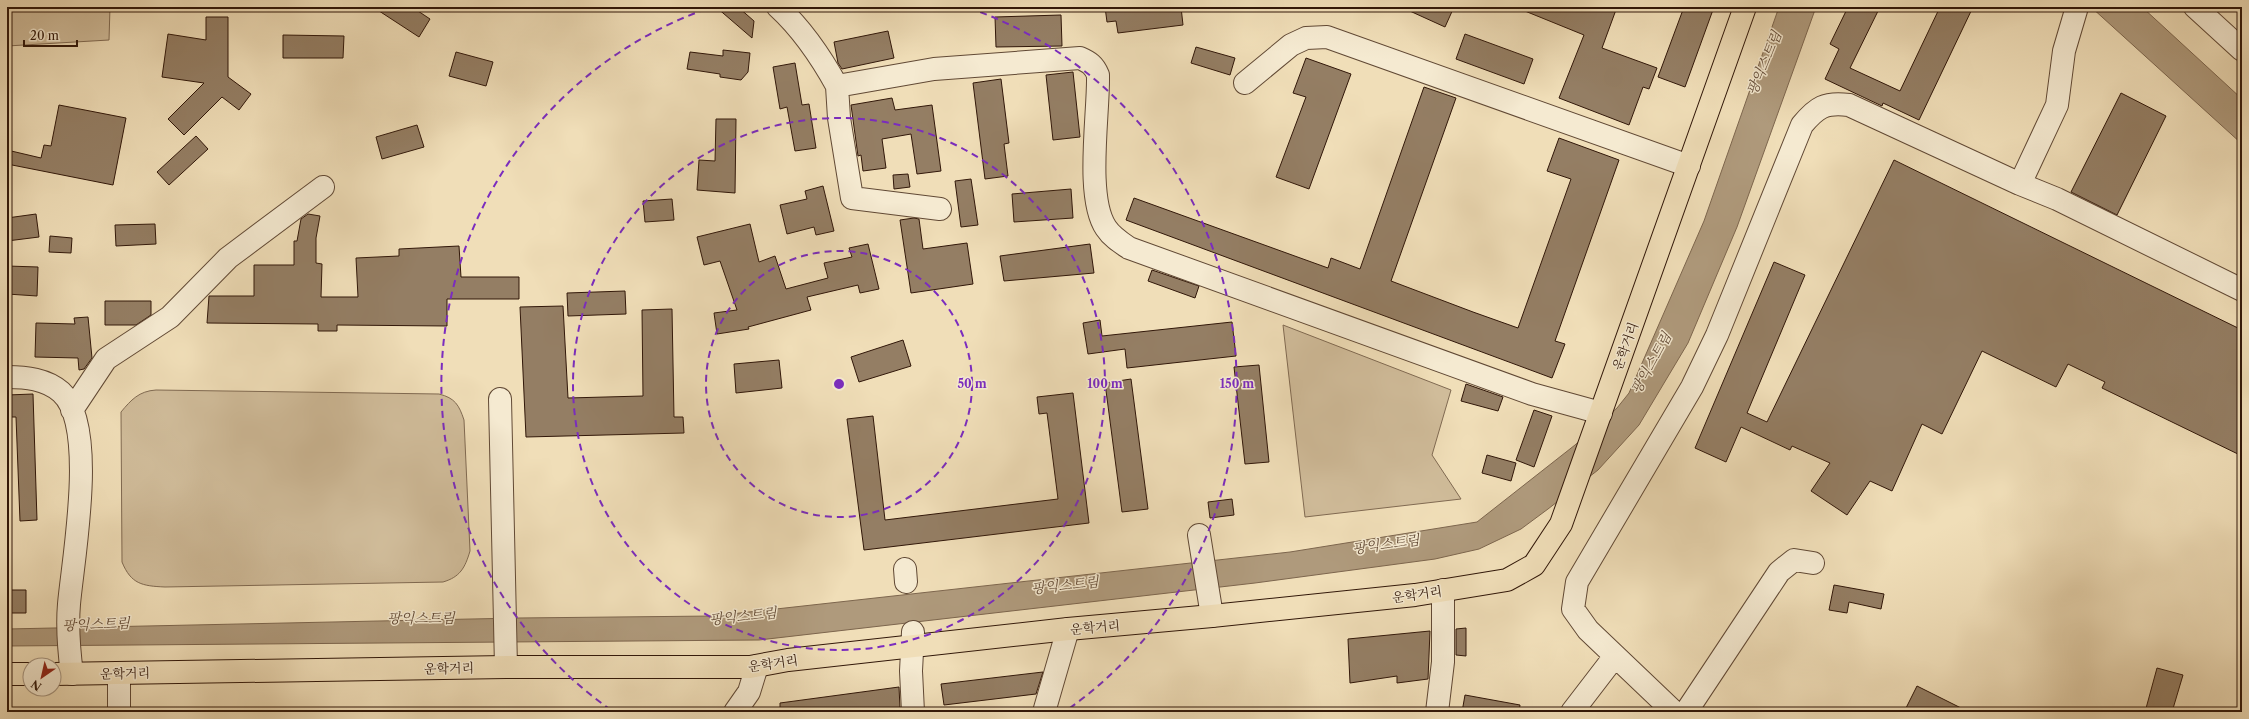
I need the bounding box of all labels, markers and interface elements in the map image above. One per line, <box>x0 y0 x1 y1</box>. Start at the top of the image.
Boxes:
scale bar <box>24 22 77 48</box>
water label: 팡익스트림 <box>1743 27 1786 98</box>
text: 20 m <box>30 28 59 43</box>
street label: 운학거리 <box>1609 320 1641 372</box>
water label: 팡익스트림 <box>1627 328 1676 397</box>
text: 50 m <box>957 376 987 391</box>
text: 100 m <box>1087 376 1123 391</box>
text: 150 m <box>1220 376 1254 391</box>
centre of rings <box>832 377 846 391</box>
water label: 팡익스트림 <box>1351 530 1422 558</box>
water label: 팡익스트림 <box>1030 572 1101 597</box>
street label: 운학거리 <box>1391 583 1443 605</box>
water label: 팡익스트림 <box>708 603 779 628</box>
water label: 팡익스트림 <box>387 609 456 627</box>
water label: 팡익스트림 <box>62 614 132 634</box>
street label: 운학거리 <box>1069 617 1121 637</box>
street label: 운학거리 <box>747 652 799 674</box>
north arrow <box>22 657 62 697</box>
street label: 운학거리 <box>424 660 474 676</box>
street label: 운학거리 <box>100 665 150 681</box>
text: N <box>28 677 44 694</box>

